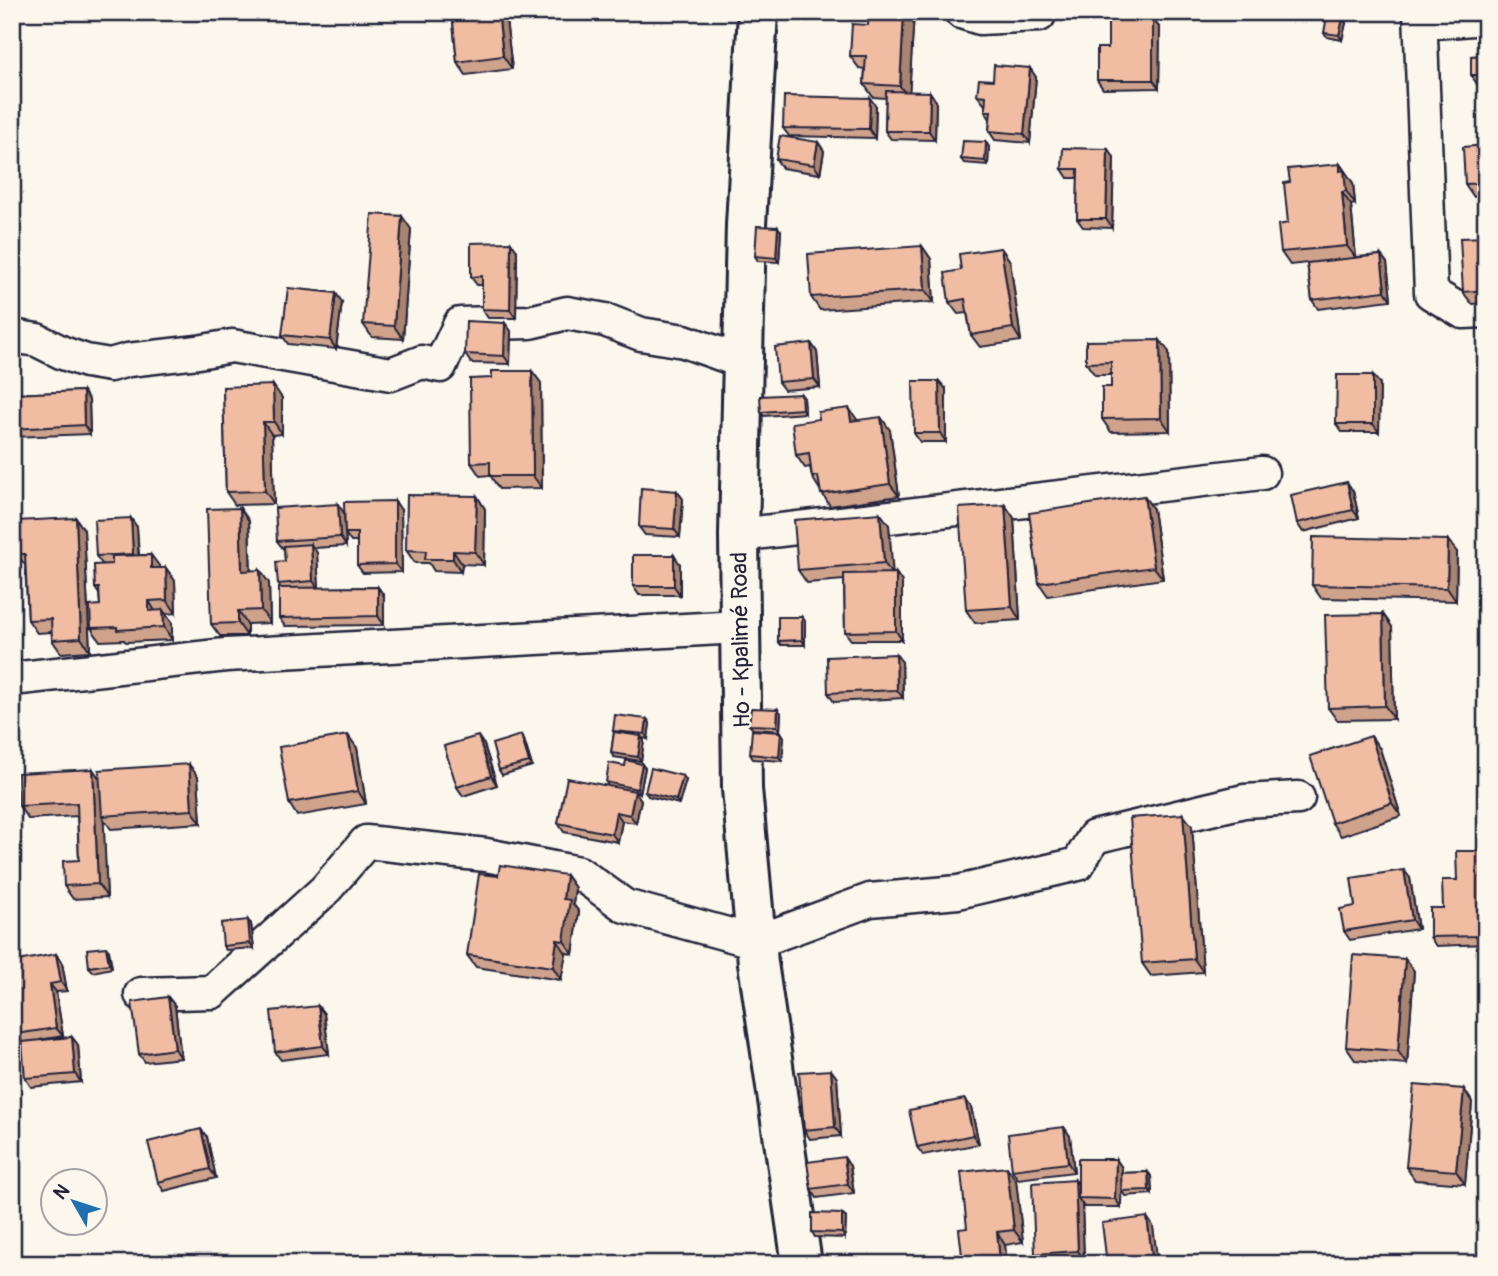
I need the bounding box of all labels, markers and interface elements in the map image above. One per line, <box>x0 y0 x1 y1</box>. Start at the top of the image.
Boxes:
street label: Ho - Kpalimé Road <box>724 552 757 728</box>
north arrow <box>38 1168 108 1238</box>
text: N <box>48 1179 75 1204</box>

